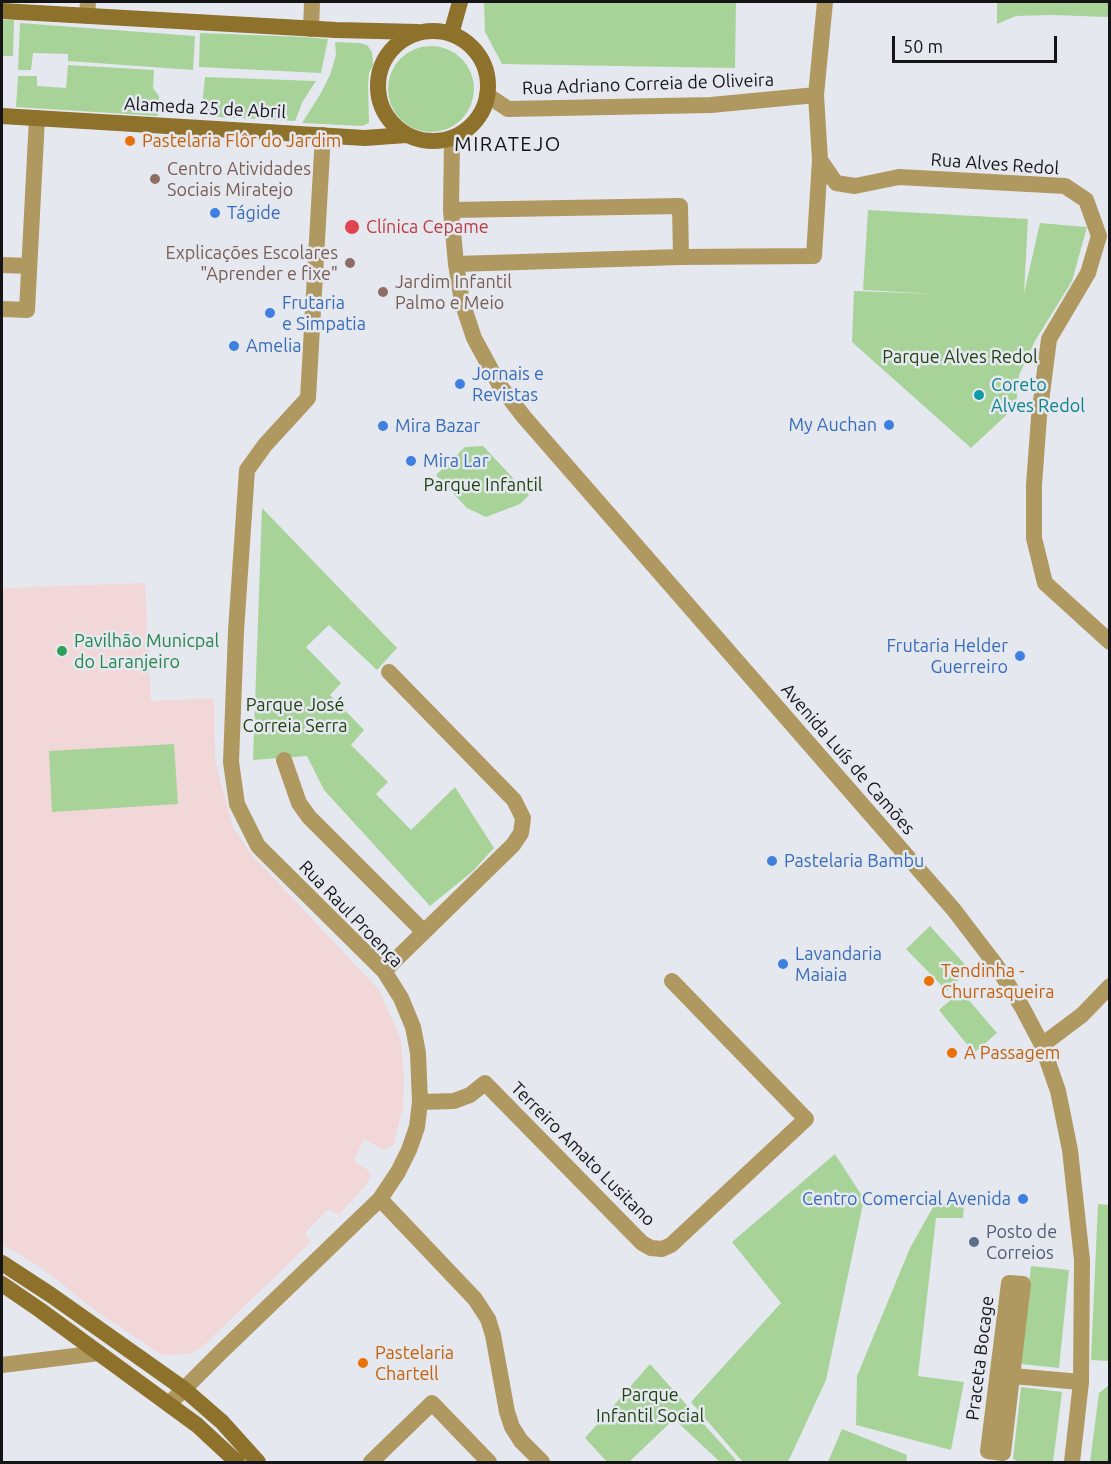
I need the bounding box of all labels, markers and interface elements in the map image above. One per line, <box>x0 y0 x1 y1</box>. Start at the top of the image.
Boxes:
scale bar <box>895 24 1060 62</box>
text: 50 m <box>903 36 943 56</box>
street label: Rua Adriano Correia de Oliveira <box>522 69 774 99</box>
street label: Alameda 25 de Abril <box>123 93 287 123</box>
place label: Pastelaria Flôr do Jardim <box>142 130 341 152</box>
district label: MIRATEJO <box>454 132 562 156</box>
marker: Pastelaria Flôr do Jardim <box>123 134 137 148</box>
street label: Rua Alves Redol <box>930 149 1060 179</box>
place label: Centro Atividades Sociais Miratejo <box>167 158 311 201</box>
marker: Centro Atividades Sociais Miratejo <box>148 172 162 186</box>
place label: Tágide <box>227 202 281 224</box>
marker: Tágide <box>208 206 222 220</box>
place label: Clínica Cepame <box>366 216 489 238</box>
marker: Clínica Cepame <box>343 218 361 236</box>
place label: Explicações Escolares "Aprender e fixe" <box>165 242 338 284</box>
marker: Explicações Escolares "Aprender e fixe" <box>343 256 357 270</box>
place label: Jardim Infantil Palmo e Meio <box>395 271 512 314</box>
marker: Jardim Infantil Palmo e Meio <box>376 285 390 299</box>
place label: Frutaria e Simpatia <box>282 292 366 334</box>
marker: Frutaria e Simpatia <box>263 306 277 320</box>
place label: Amelia <box>246 335 302 357</box>
marker: Amelia <box>227 339 241 353</box>
park label: Parque Alves Redol <box>882 346 1038 368</box>
place label: Jornais e Revistas <box>472 363 544 406</box>
place label: Coreto Alves Redol <box>991 374 1085 416</box>
marker: Jornais e Revistas <box>453 377 467 391</box>
marker: Coreto Alves Redol <box>972 388 986 402</box>
place label: My Auchan <box>788 414 877 436</box>
place label: Mira Bazar <box>395 415 480 437</box>
marker: My Auchan <box>882 418 896 432</box>
marker: Mira Bazar <box>376 419 390 433</box>
place label: Mira Lar <box>423 450 488 472</box>
marker: Mira Lar <box>404 454 418 468</box>
park label: Parque Infantil <box>424 474 542 496</box>
place label: Pavilhão Municpal do Laranjeiro <box>74 630 219 672</box>
place label: Frutaria Helder Guerreiro <box>886 635 1008 678</box>
marker: Pavilhão Municpal do Laranjeiro <box>55 644 69 658</box>
marker: Frutaria Helder Guerreiro <box>1013 649 1027 663</box>
street label: Avenida Luís de Camões <box>776 679 920 839</box>
park label: Parque José Correia Serra <box>242 694 348 736</box>
place label: Pastelaria Bambu <box>784 850 924 872</box>
marker: Pastelaria Bambu <box>765 854 779 868</box>
street label: Rua Raul Proença <box>295 856 407 972</box>
place label: Lavandaria Maiaia <box>795 943 882 986</box>
marker: Lavandaria Maiaia <box>776 957 790 971</box>
place label: Tendinha - Churrasqueira <box>941 960 1054 1002</box>
marker: Tendinha - Churrasqueira <box>922 974 936 988</box>
place label: A Passagem <box>964 1042 1060 1064</box>
marker: A Passagem <box>945 1046 959 1060</box>
street label: Terreiro Amato Lusitano <box>506 1077 660 1231</box>
place label: Centro Comercial Avenida <box>802 1188 1011 1210</box>
marker: Centro Comercial Avenida <box>1016 1192 1030 1206</box>
place label: Posto de Correios <box>986 1221 1057 1264</box>
marker: Posto de Correios <box>967 1235 981 1249</box>
street label: Praceta Bocage <box>962 1295 998 1421</box>
place label: Pastelaria Chartell <box>375 1342 454 1384</box>
marker: Pastelaria Chartell <box>356 1356 370 1370</box>
park label: Parque Infantil Social <box>596 1384 704 1426</box>

